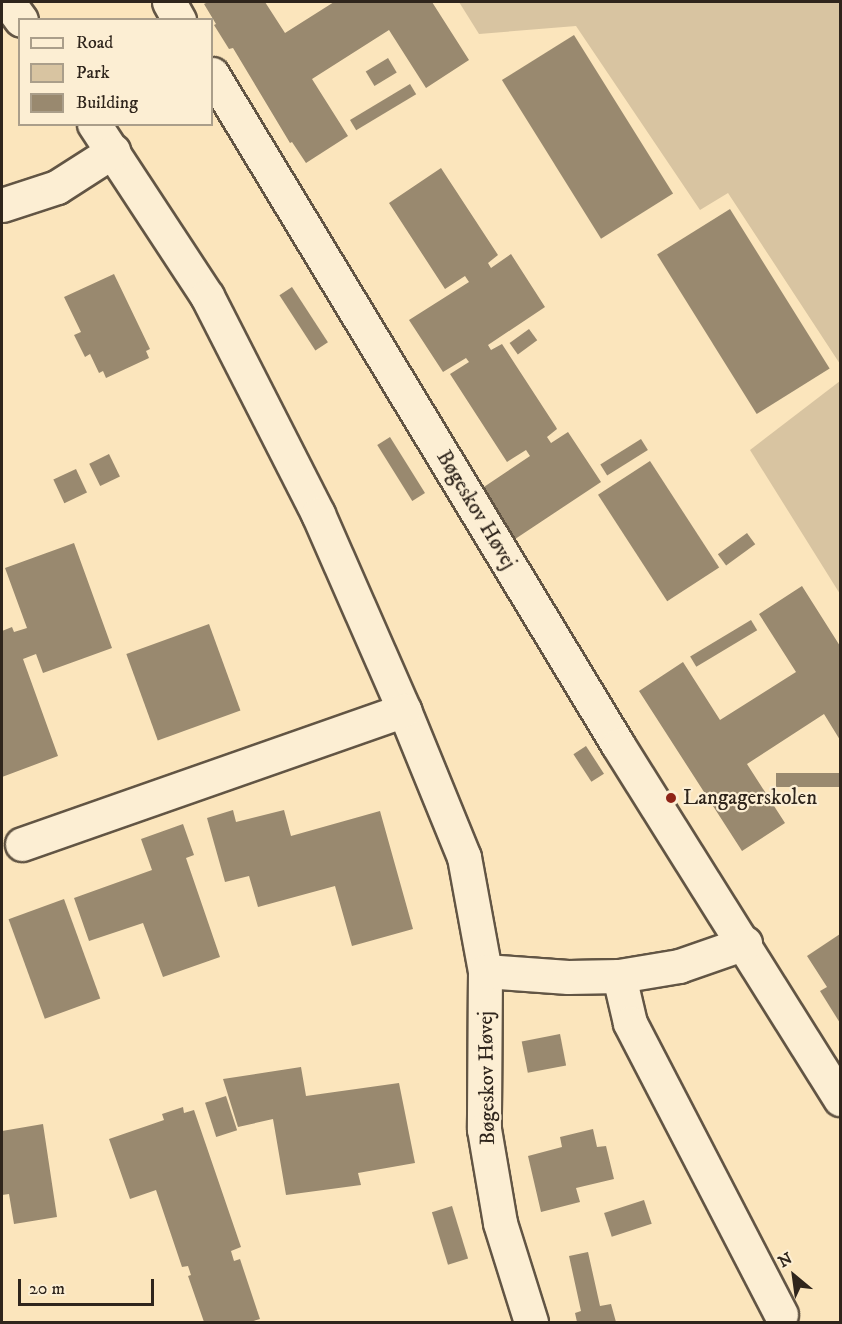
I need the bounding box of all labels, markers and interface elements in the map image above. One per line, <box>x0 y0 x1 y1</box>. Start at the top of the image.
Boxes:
legend <box>18 18 213 126</box>
text: Road <box>76 32 113 54</box>
text: Park <box>76 62 110 84</box>
text: Building <box>76 92 138 114</box>
street label: Bøgeskov Høvej <box>431 446 521 574</box>
place label: Langagerskolen <box>683 785 817 811</box>
marker: Langagerskolen <box>664 791 678 805</box>
street label: Bøgeskov Høvej <box>473 1011 501 1145</box>
north arrow <box>764 1246 824 1306</box>
text: N <box>775 1248 796 1272</box>
scale bar <box>21 1267 158 1305</box>
text: 20 m <box>29 1278 65 1300</box>

